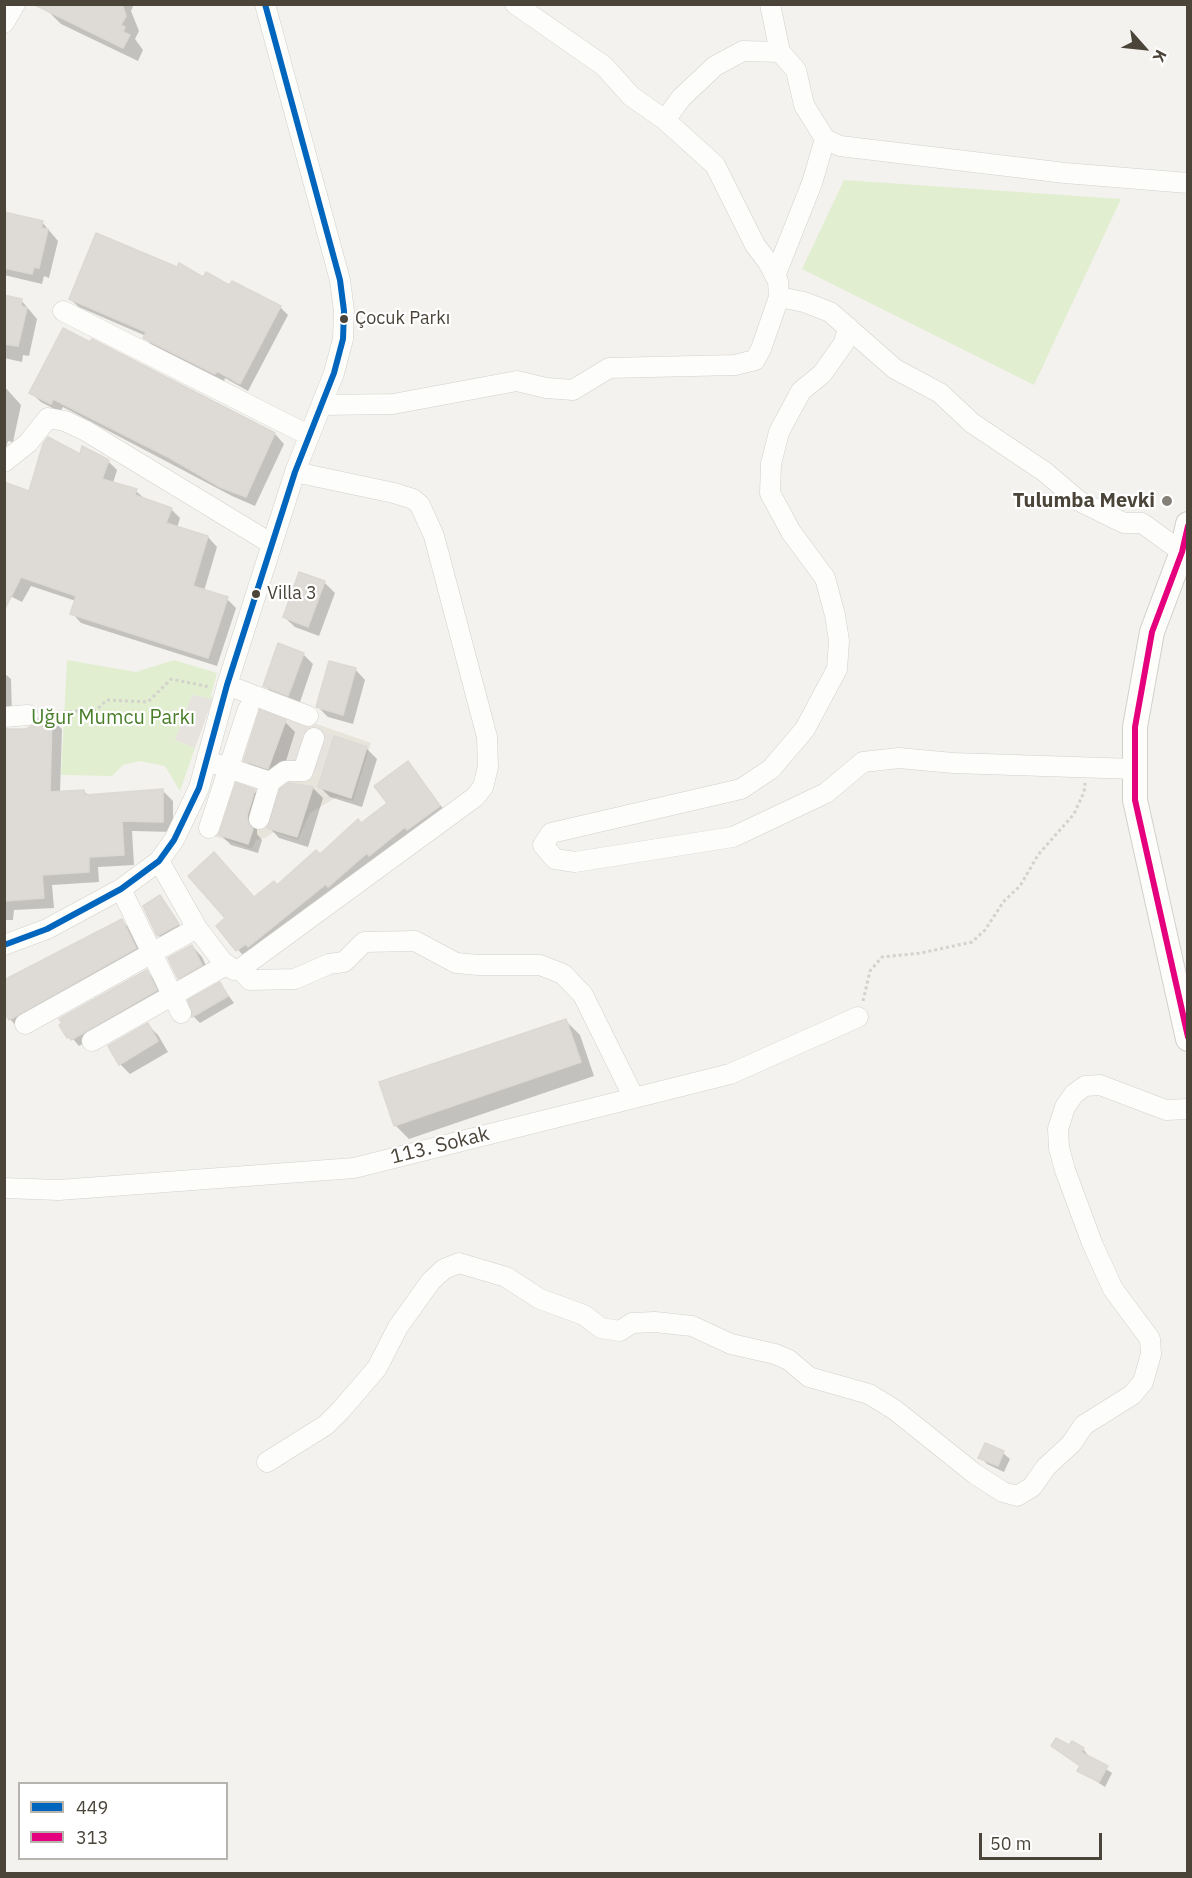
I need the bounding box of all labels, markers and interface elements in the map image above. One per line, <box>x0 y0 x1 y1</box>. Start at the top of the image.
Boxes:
north arrow <box>1114 18 1174 78</box>
text: K <box>1149 47 1171 66</box>
place label: Çocuk Parkı <box>355 308 450 330</box>
marker: Çocuk Parkı <box>338 313 350 325</box>
place label: Tulumba Mevki <box>1013 489 1155 513</box>
marker: Tulumba Mevki <box>1160 494 1174 508</box>
place label: Villa 3 <box>267 583 317 605</box>
marker: Villa 3 <box>250 588 262 600</box>
park label: Uğur Mumcu Parkı <box>31 706 195 730</box>
street label: 113. Sokak <box>388 1122 492 1170</box>
legend <box>18 1782 228 1860</box>
text: 449 <box>76 1796 108 1819</box>
scale bar <box>982 1821 1105 1859</box>
text: 313 <box>76 1826 108 1849</box>
text: 50 m <box>990 1832 1032 1855</box>

